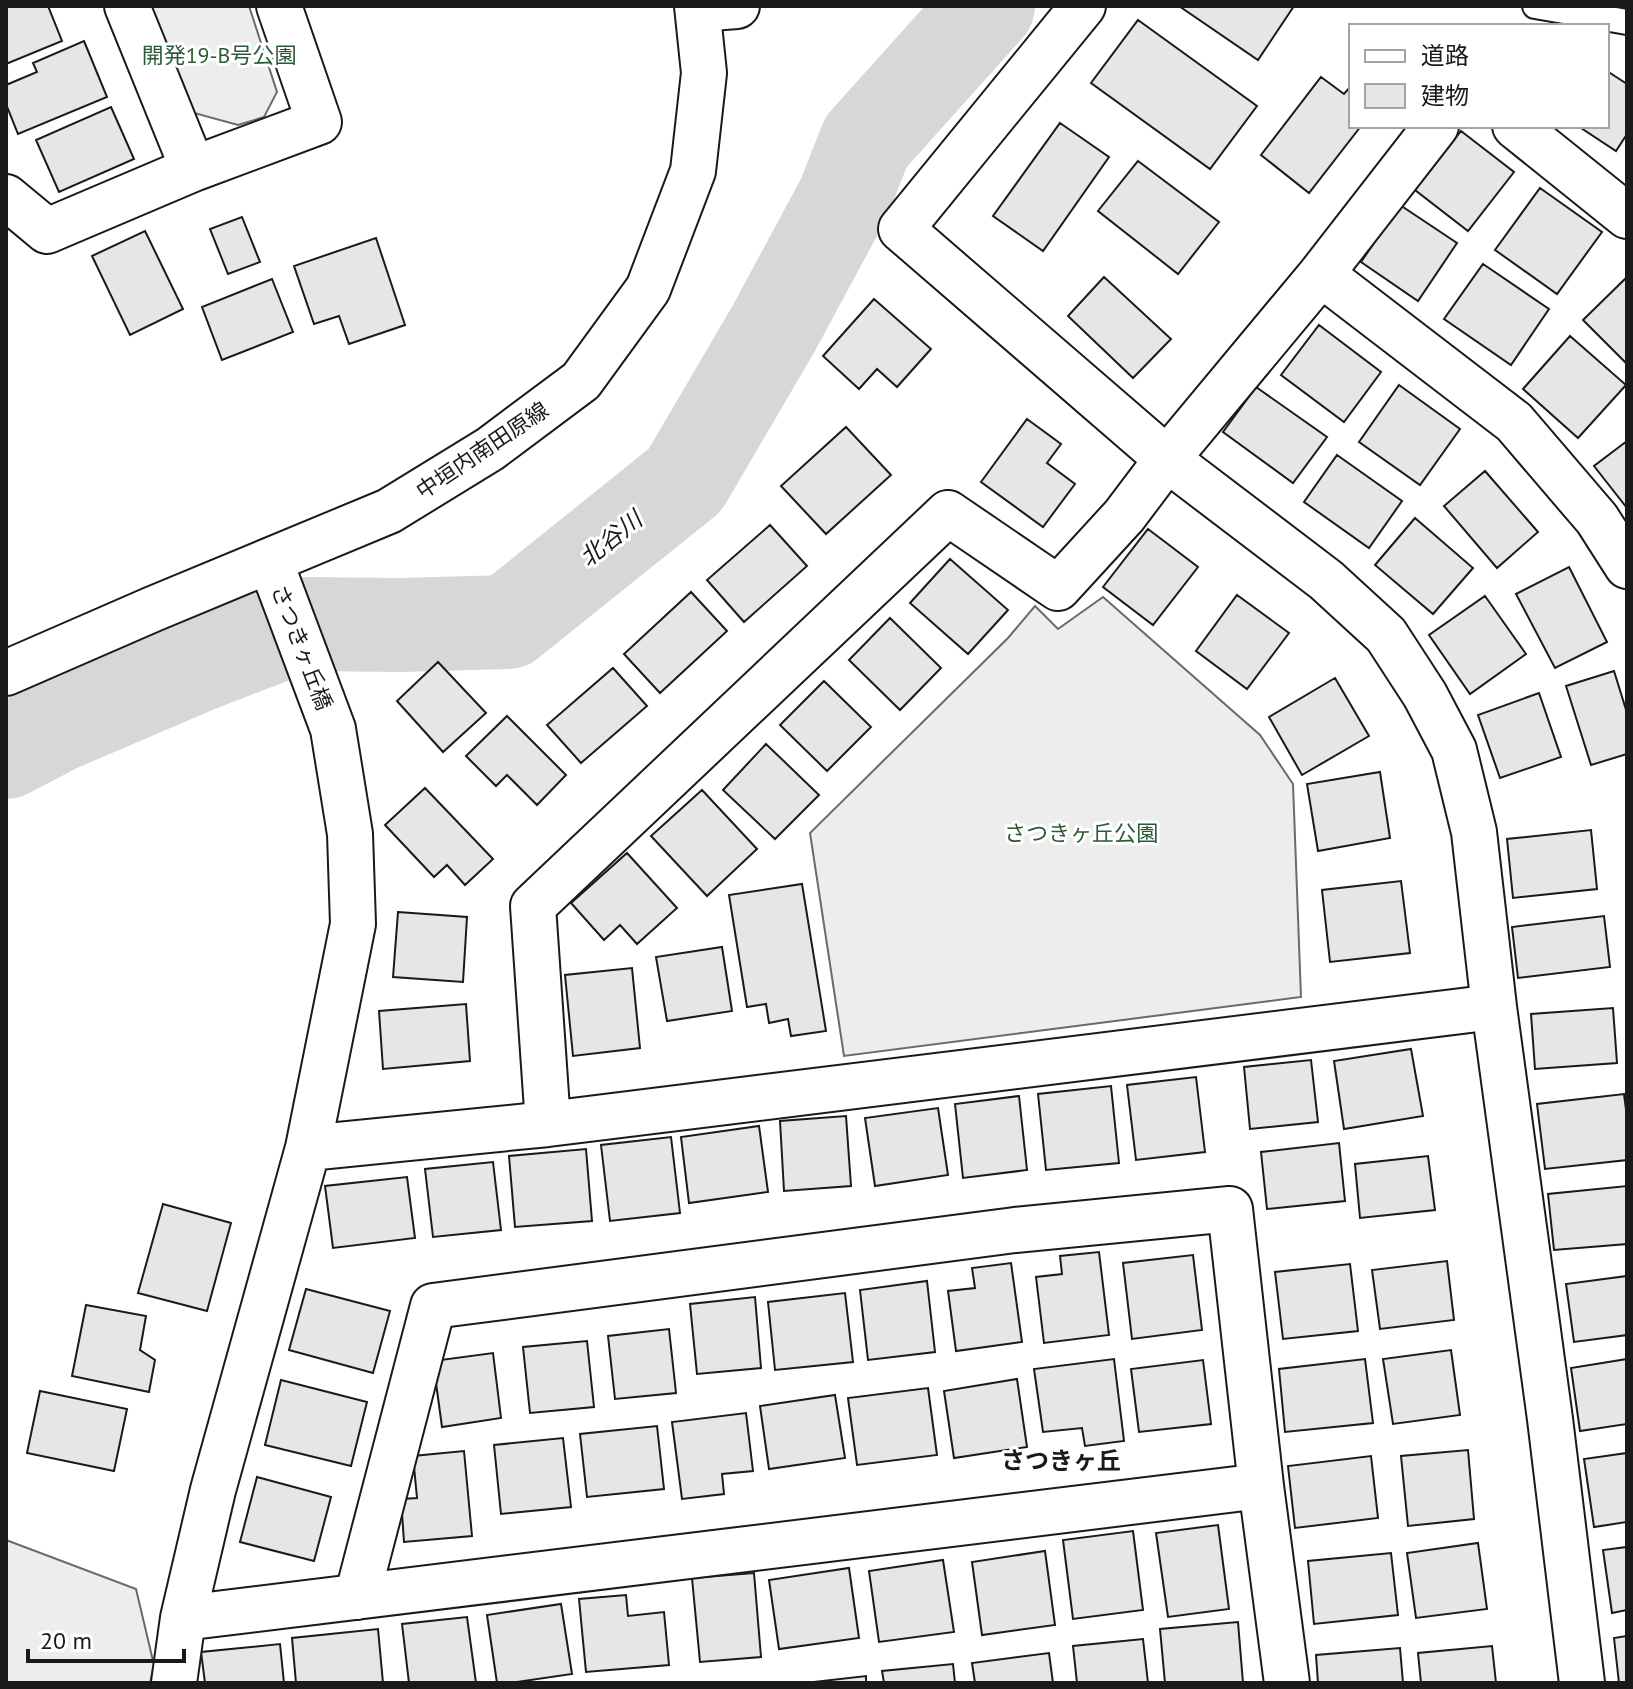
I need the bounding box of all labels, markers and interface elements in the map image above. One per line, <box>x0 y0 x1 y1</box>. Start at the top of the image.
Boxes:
legend <box>1349 24 1609 128</box>
text: 道路 <box>1421 40 1469 71</box>
park label: 開発19-B号公園 <box>142 41 296 69</box>
text: 建物 <box>1421 80 1469 111</box>
street label: 中垣内南田原線 <box>410 395 554 505</box>
water label: 北谷川 <box>573 502 651 573</box>
street label: さつきヶ丘橋 <box>265 580 339 714</box>
park label: さつきヶ丘公園 <box>1004 819 1158 847</box>
district label: さつきヶ丘 <box>1001 1445 1121 1476</box>
scale bar <box>28 1613 184 1663</box>
text: 20 m <box>40 1625 92 1656</box>

